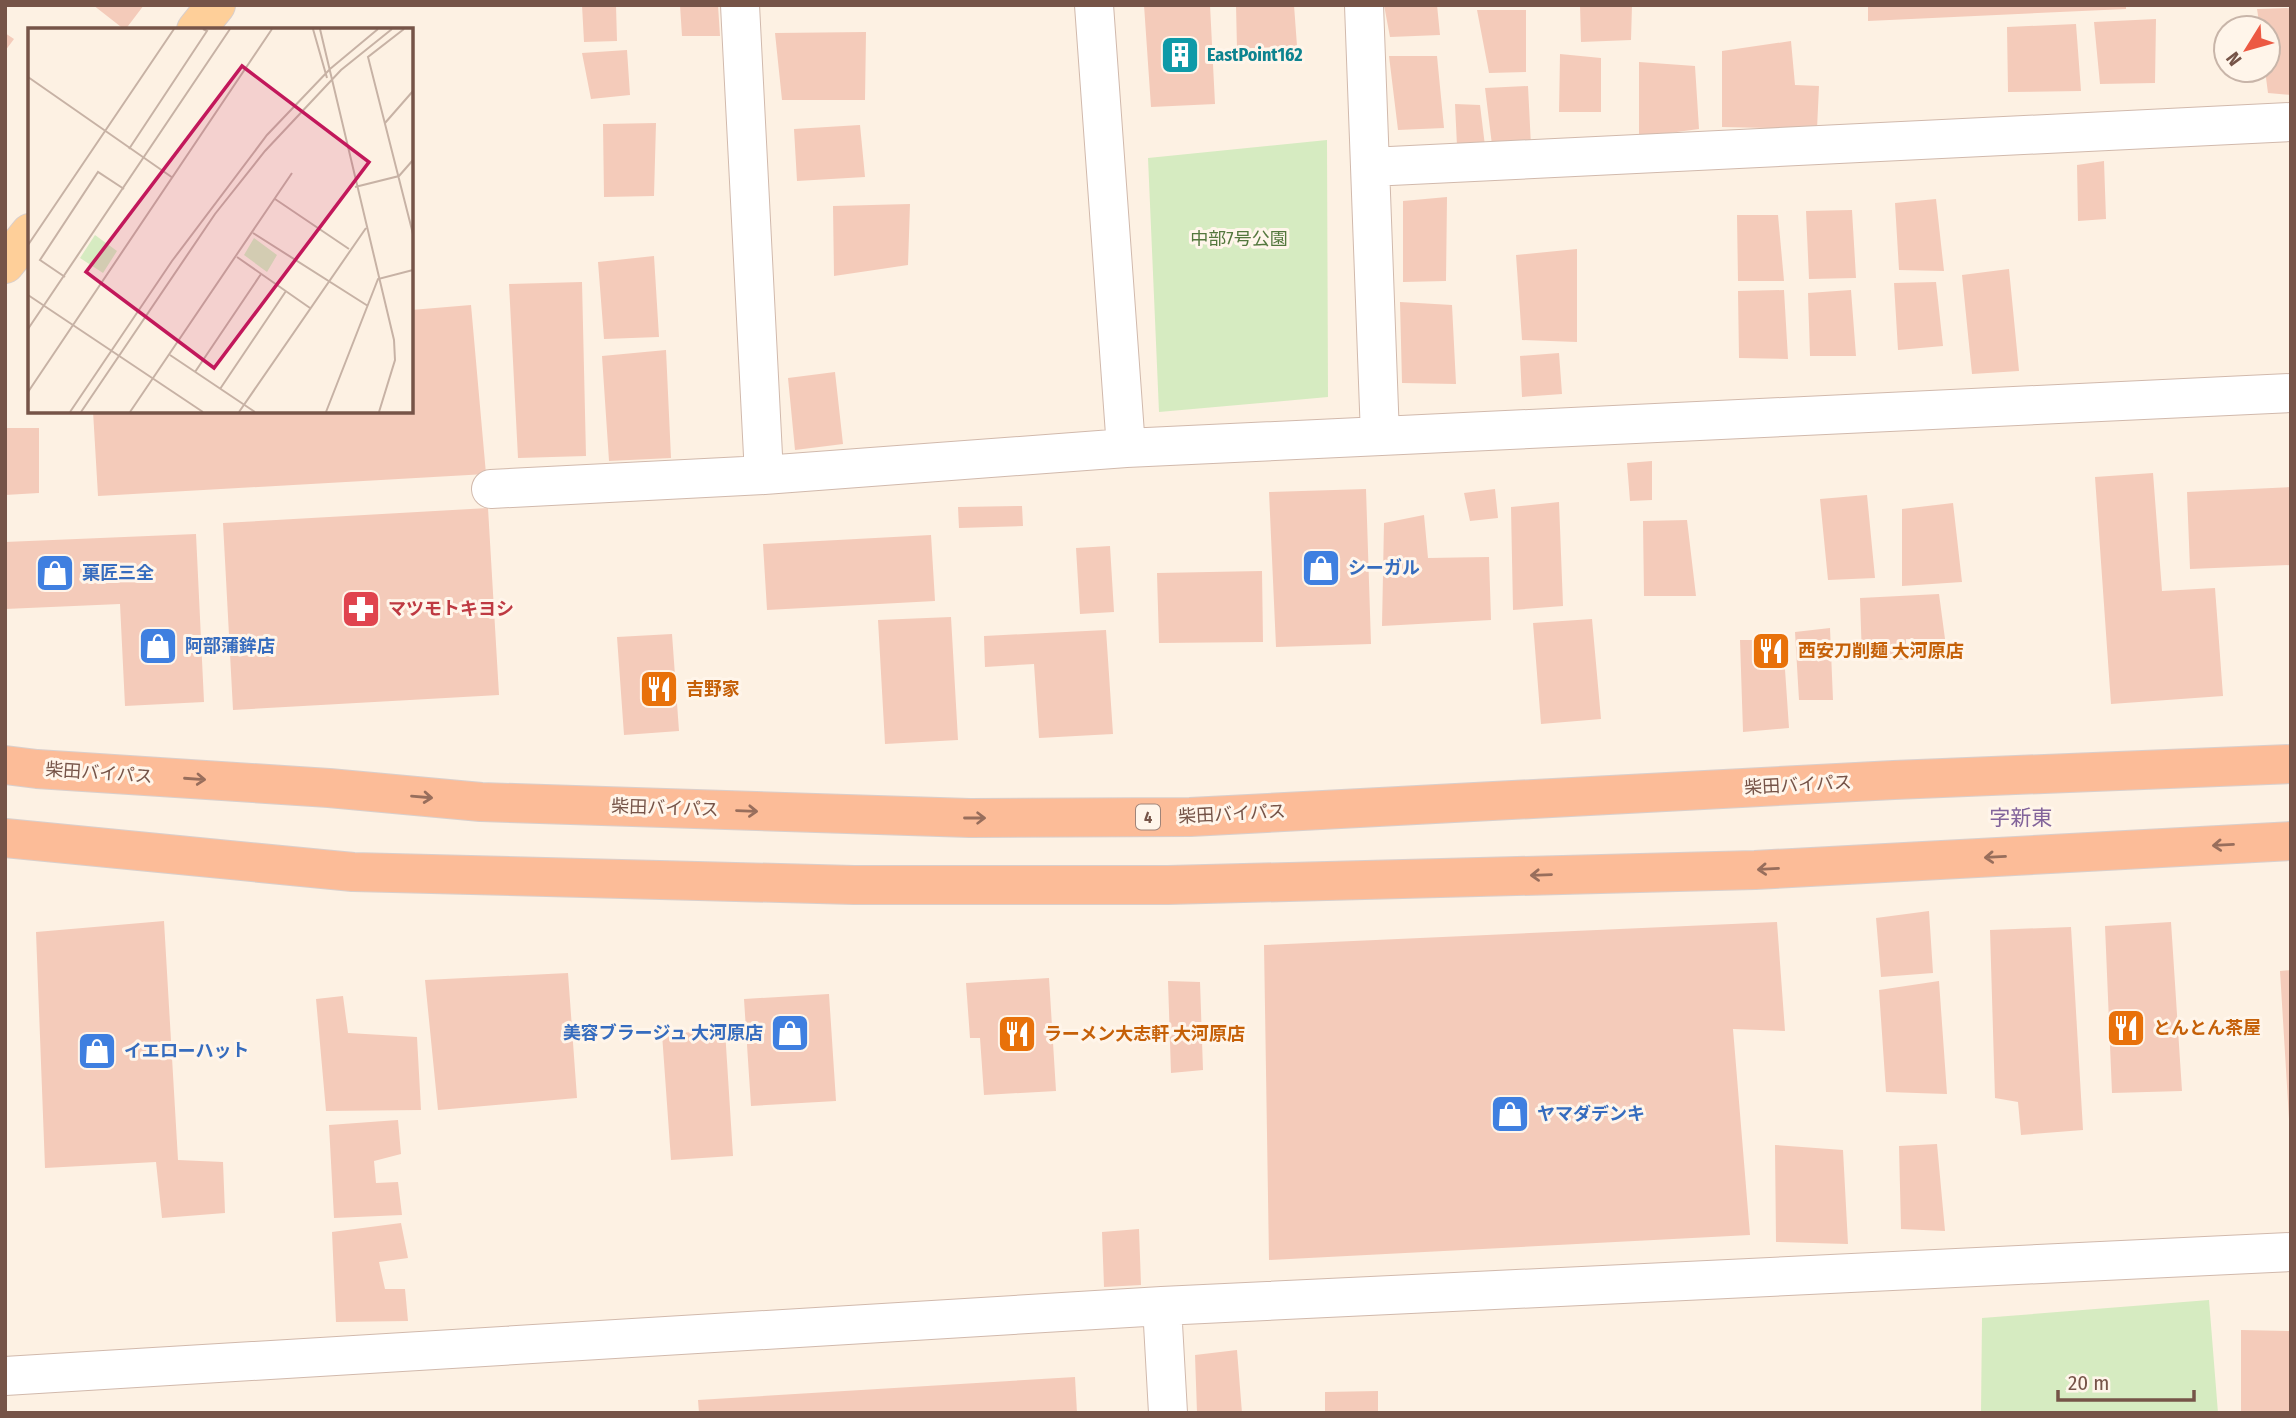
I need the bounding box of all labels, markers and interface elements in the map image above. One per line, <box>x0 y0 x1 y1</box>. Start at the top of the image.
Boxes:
north arrow <box>2212 14 2282 84</box>
inset map <box>28 28 413 413</box>
building icon: EastPoint162 <box>1159 34 1201 76</box>
place label: EastPoint162 <box>1207 44 1303 66</box>
text: N <box>2221 47 2246 70</box>
park label: 中部7号公園 <box>1190 228 1288 250</box>
shop icon: シーガル <box>1300 547 1342 589</box>
shop icon: 菓匠三全 <box>34 552 76 594</box>
place label: シーガル <box>1348 557 1420 579</box>
place label: 菓匠三全 <box>82 562 154 584</box>
pharmacy icon: マツモトキヨシ <box>340 588 382 630</box>
place label: マツモトキヨシ <box>388 598 514 620</box>
shop icon: 阿部蒲鉾店 <box>137 625 179 667</box>
restaurant icon: 西安刀削麺 大河原店 <box>1750 630 1792 672</box>
place label: 阿部蒲鉾店 <box>185 635 275 657</box>
place label: 西安刀削麺 大河原店 <box>1798 640 1964 662</box>
restaurant icon: 吉野家 <box>638 668 680 710</box>
place label: 吉野家 <box>686 678 740 700</box>
street label: 柴田バイパス <box>45 758 153 788</box>
street label: 柴田バイパス <box>1744 771 1852 799</box>
one-way arrow <box>184 773 206 786</box>
one-way arrow <box>410 791 433 804</box>
street label: 柴田バイパス <box>611 795 719 821</box>
street label: 柴田バイパス <box>1178 800 1286 828</box>
one-way arrow <box>736 804 759 817</box>
road number: 4 <box>1136 804 1160 830</box>
district label: 字新東 <box>1990 805 2053 831</box>
one-way arrow <box>963 811 986 825</box>
one-way arrow <box>2212 839 2234 852</box>
one-way arrow <box>1985 851 2007 864</box>
one-way arrow <box>1757 863 1780 876</box>
one-way arrow <box>1530 869 1553 882</box>
restaurant icon: とんとん茶屋 <box>2105 1007 2147 1049</box>
shop icon: 美容ブラージュ 大河原店 <box>769 1012 811 1054</box>
restaurant icon: ラーメン大志軒 大河原店 <box>996 1013 1038 1055</box>
place label: とんとん茶屋 <box>2153 1017 2261 1039</box>
place label: 美容ブラージュ 大河原店 <box>563 1022 763 1044</box>
place label: ラーメン大志軒 大河原店 <box>1044 1023 1245 1045</box>
shop icon: イエローハット <box>76 1030 118 1072</box>
place label: イエローハット <box>124 1040 249 1062</box>
shop icon: ヤマダデンキ <box>1489 1093 1531 1135</box>
place label: ヤマダデンキ <box>1537 1103 1645 1125</box>
scale bar <box>2058 1358 2194 1402</box>
text: 20 m <box>2068 1370 2109 1396</box>

